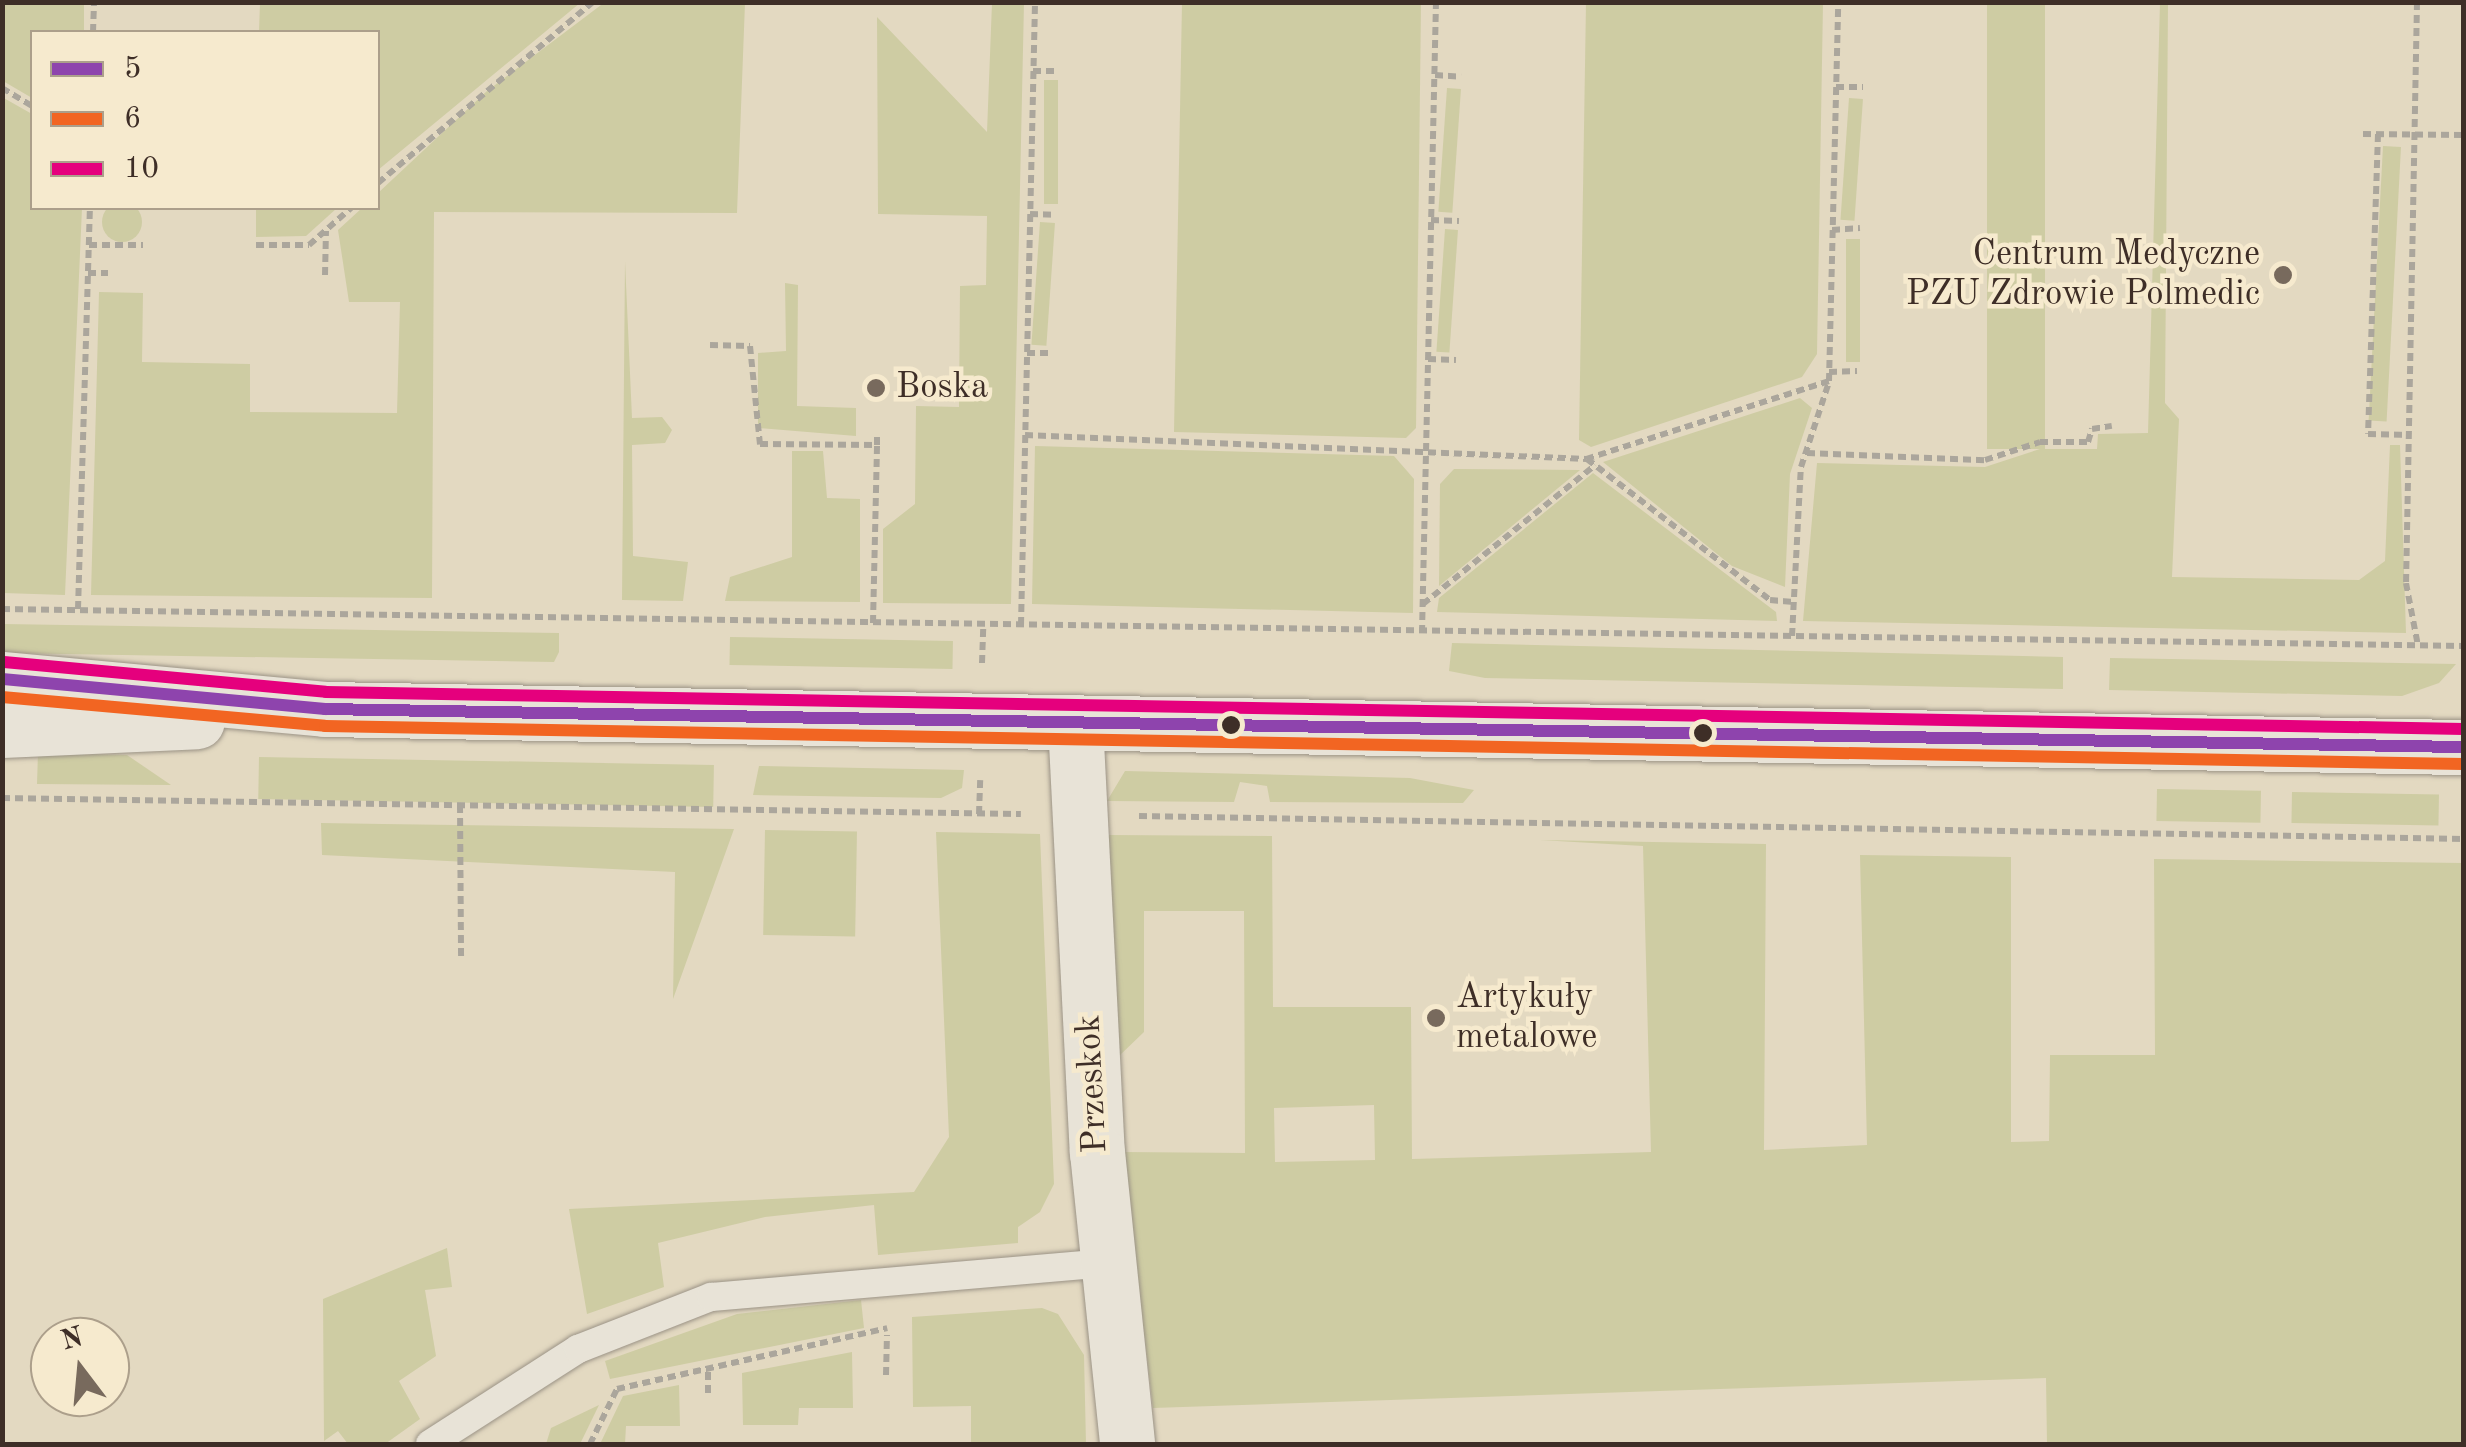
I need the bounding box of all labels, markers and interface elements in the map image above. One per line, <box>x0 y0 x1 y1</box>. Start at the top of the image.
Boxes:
legend <box>30 30 380 210</box>
text: 5 <box>124 54 141 84</box>
text: 6 <box>124 104 141 134</box>
text: 10 <box>124 154 159 184</box>
place label: Centrum Medyczne PZU Zdrowie Polmedic <box>1906 234 2260 316</box>
marker: Centrum Medyczne PZU Zdrowie Polmedic <box>2270 262 2296 288</box>
place label: Boska <box>896 367 988 409</box>
marker: Boska <box>865 377 887 399</box>
unlabelled marker <box>1221 715 1241 735</box>
unlabelled marker <box>1693 723 1713 743</box>
place label: Artykuły metalowe <box>1456 977 1597 1059</box>
marker: Artykuły metalowe <box>1425 1007 1447 1029</box>
street label: Przeskok <box>1068 1014 1118 1154</box>
north arrow <box>30 1317 130 1417</box>
text: N <box>58 1324 86 1356</box>

